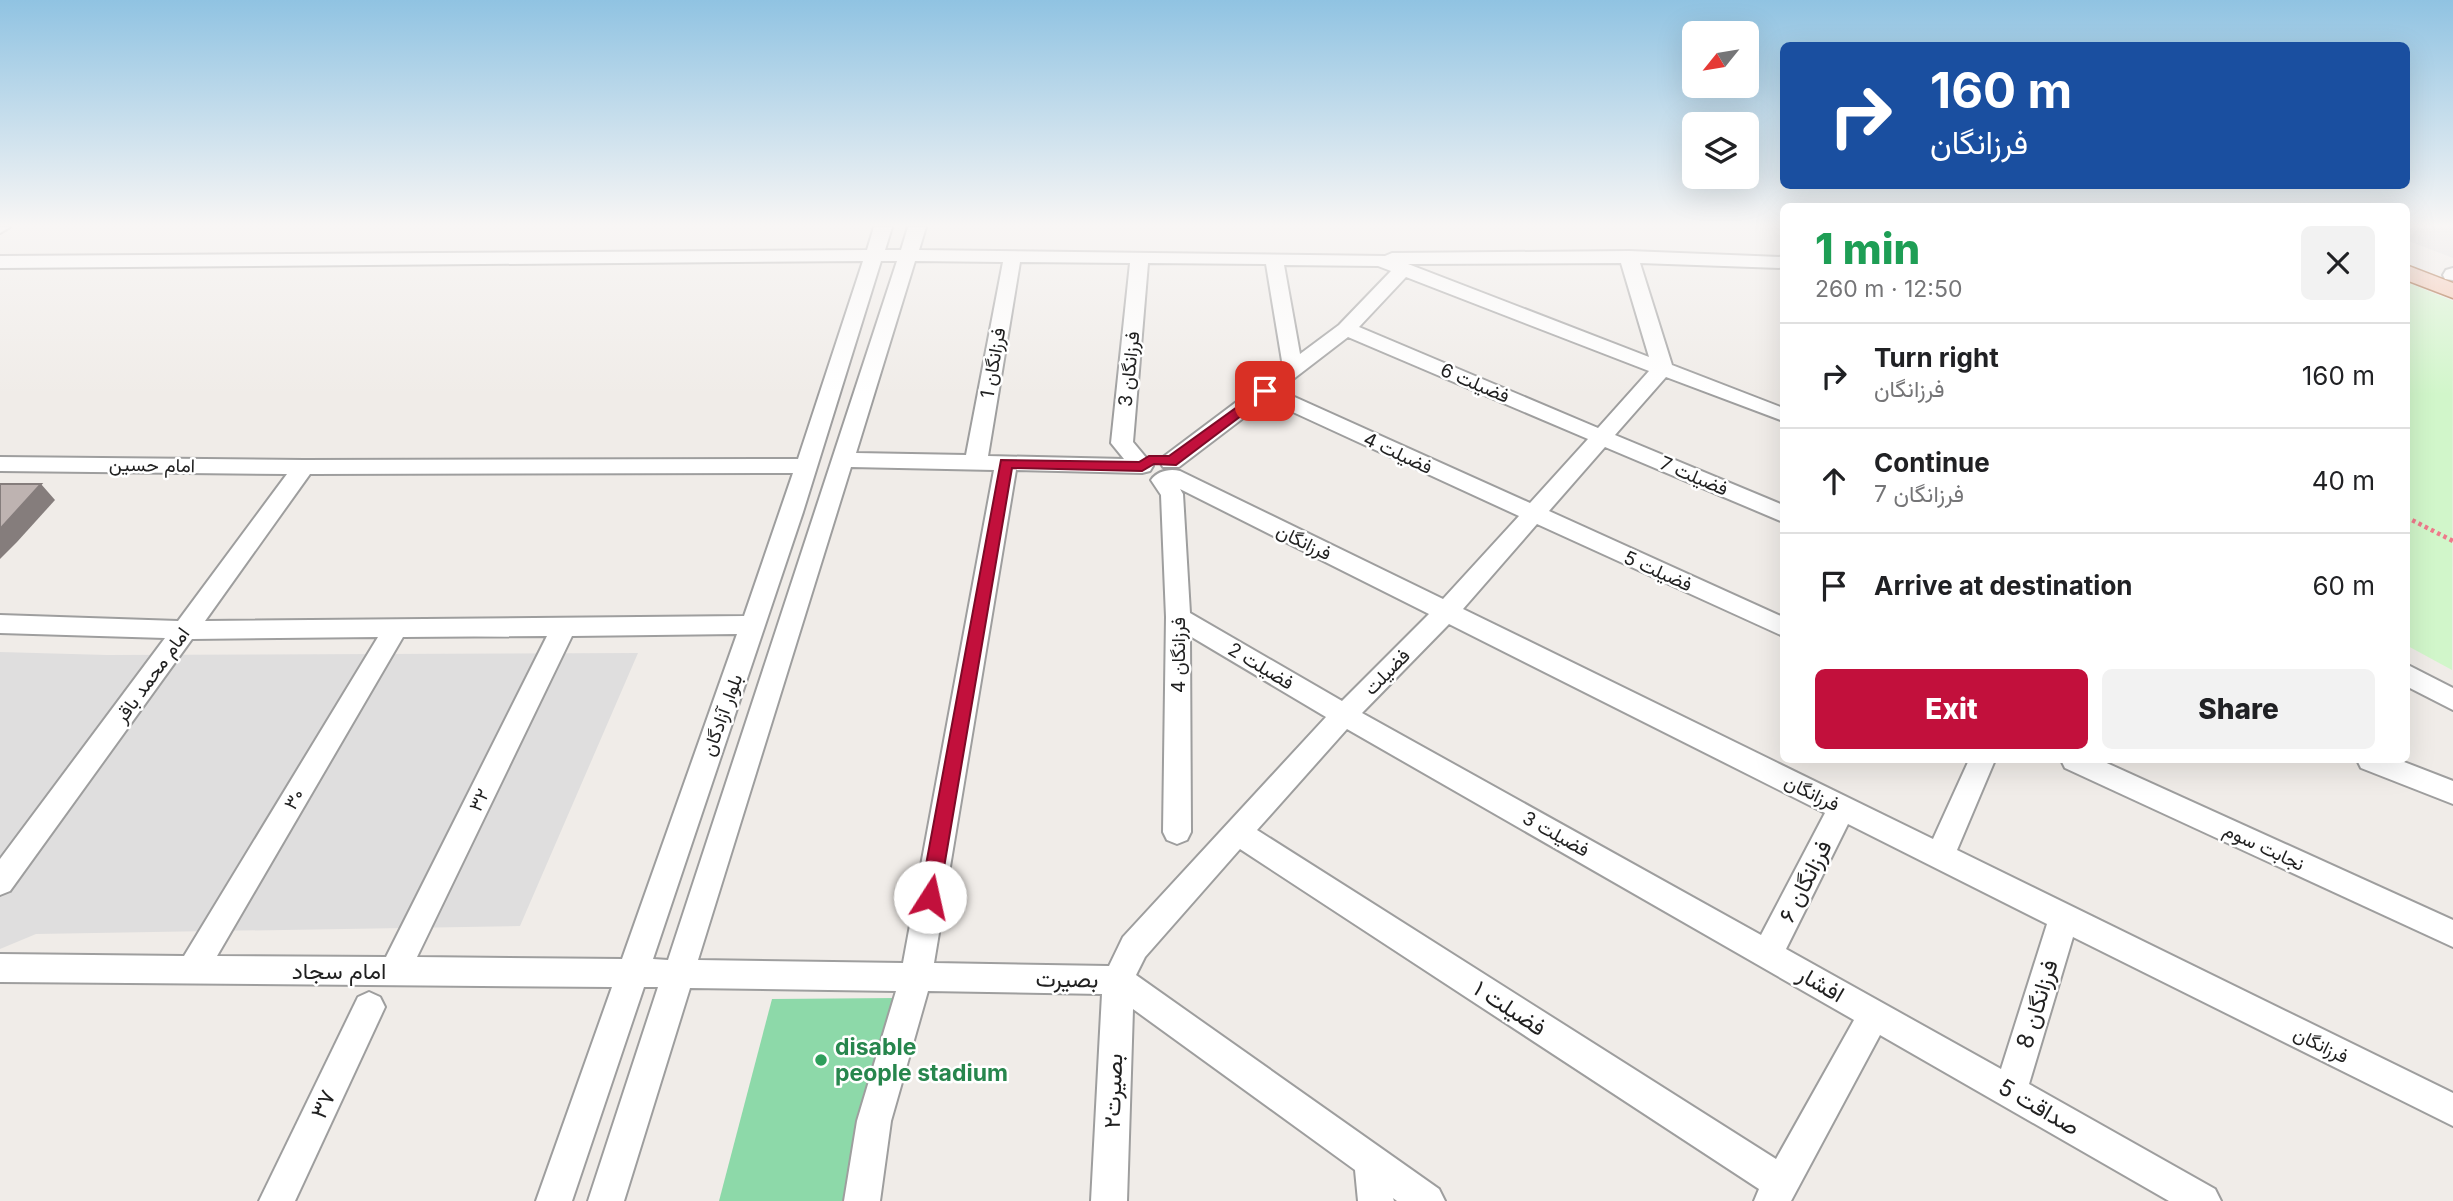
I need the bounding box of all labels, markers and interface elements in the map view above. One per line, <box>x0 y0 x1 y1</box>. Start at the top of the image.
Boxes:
north arrow <box>1682 21 1759 98</box>
map controls <box>1682 21 1759 189</box>
text: 160 m <box>1930 61 2072 120</box>
icon: right <box>1815 70 1906 161</box>
button: layers <box>1682 112 1759 189</box>
text: فرزانگان <box>1930 123 2028 162</box>
text: 1 min <box>1815 223 1920 274</box>
button: close <box>2301 226 2375 300</box>
text: 260 m · 12:50 <box>1815 275 1962 303</box>
street label: فرزانگان 1 <box>975 326 1011 400</box>
street label: فرزانگان 3 <box>1114 330 1144 408</box>
text: Turn right <box>1874 342 1999 373</box>
icon: right <box>1815 357 1853 395</box>
street label: فضیلت 6 <box>1437 358 1513 408</box>
text: 160 m <box>2302 360 2375 391</box>
pin <box>1235 361 1295 421</box>
icon: arrive <box>1246 372 1284 410</box>
text: فرزانگان <box>1874 375 1945 403</box>
street label: فضیلت 4 <box>1360 427 1436 479</box>
text: Continue <box>1874 447 1990 478</box>
street label: فضیلت 7 <box>1656 451 1732 501</box>
street label: امام حسین <box>109 453 195 478</box>
icon: ahead <box>1815 462 1853 500</box>
text: 40 m <box>2312 465 2375 496</box>
text: فرزانگان 7 <box>1874 480 1964 508</box>
street label: فرزانگان <box>1273 519 1335 565</box>
street label: فضیلت 5 <box>1620 546 1696 596</box>
icon: arrive <box>1815 567 1853 605</box>
text: Arrive at destination <box>1874 570 2133 601</box>
text: 60 m <box>2312 570 2375 601</box>
street label: فرزانگان 4 <box>1167 617 1190 693</box>
street label: امام محمد باقر <box>109 623 195 729</box>
street label: فضیلت 2 <box>1224 637 1298 695</box>
street label: فضیلت <box>1359 644 1415 700</box>
button: Exit <box>1815 669 2088 749</box>
button: Share <box>2102 669 2375 749</box>
street label: بلوار آزادگان <box>697 671 747 759</box>
street label: فرزانگان <box>1781 770 1843 816</box>
street label: ۳۰ <box>279 784 309 814</box>
street label: ۳۲ <box>464 785 494 815</box>
street label: فضیلت 3 <box>1519 806 1593 862</box>
street label: نجابت سوم <box>2219 818 2308 877</box>
street label: فرزانگان ۶ <box>1772 835 1838 927</box>
position arrow <box>893 860 967 934</box>
street label: فرزانگان 8 <box>2010 956 2065 1052</box>
street label: امام سجاد <box>292 957 386 986</box>
street label: افشار <box>1791 959 1849 1009</box>
street label: بصیرت <box>1035 964 1099 995</box>
street label: فضیلت ۱ <box>1469 974 1551 1042</box>
street label: فرزانگان <box>2290 1022 2352 1068</box>
place label: disable people stadium <box>835 1033 1008 1087</box>
marker: disable people stadium <box>813 1052 829 1068</box>
street label: بصیرت۲ <box>1098 1053 1129 1129</box>
street label: صداقت 5 <box>1993 1073 2085 1141</box>
street label: ۳۷ <box>304 1085 342 1123</box>

